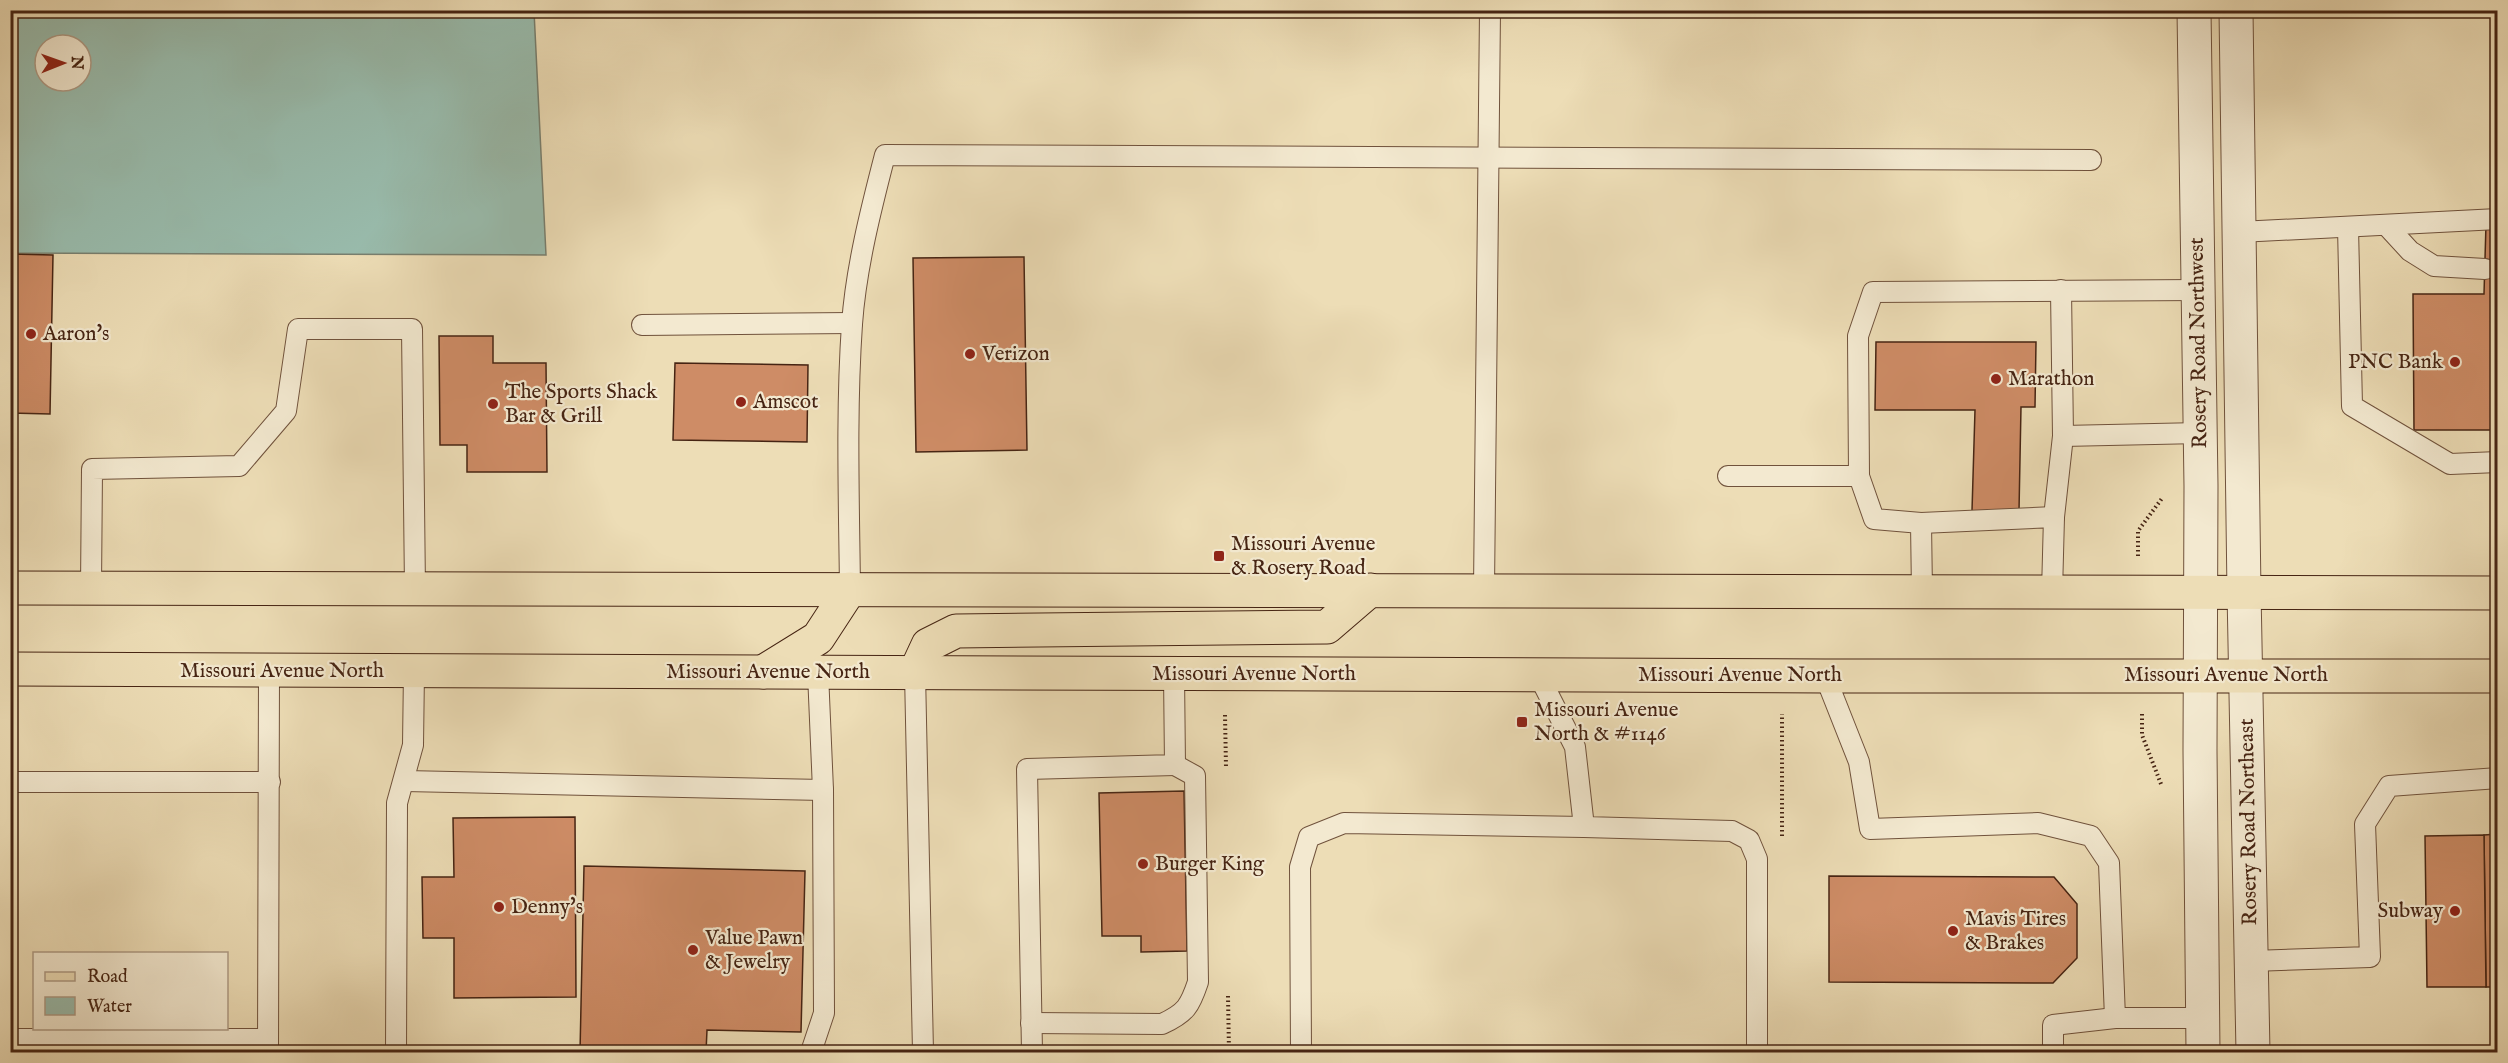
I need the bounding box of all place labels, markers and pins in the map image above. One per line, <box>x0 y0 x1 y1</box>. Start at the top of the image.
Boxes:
place label: Aaron's <box>42 321 109 348</box>
marker: Aaron's <box>24 327 38 341</box>
place label: Verizon <box>981 341 1050 368</box>
marker: Verizon <box>963 347 977 361</box>
place label: PNC Bank <box>2348 349 2444 376</box>
marker: PNC Bank <box>2448 355 2462 369</box>
place label: Marathon <box>2008 366 2094 393</box>
marker: Marathon <box>1989 372 2003 386</box>
place label: The Sports Shack Bar & Grill <box>505 379 658 430</box>
place label: Amscot <box>752 389 818 416</box>
marker: Amscot <box>734 395 748 409</box>
marker: The Sports Shack Bar & Grill <box>486 397 500 411</box>
place label: Missouri Avenue & Rosery Road <box>1231 531 1376 582</box>
marker: Missouri Avenue & Rosery Road <box>1212 549 1226 563</box>
place label: Missouri Avenue North & #1146 <box>1534 697 1679 748</box>
marker: Missouri Avenue North & #1146 <box>1515 715 1529 729</box>
place label: Burger King <box>1155 851 1265 878</box>
marker: Burger King <box>1136 857 1150 871</box>
place label: Denny's <box>511 894 583 921</box>
place label: Subway <box>2377 898 2444 925</box>
marker: Denny's <box>492 900 506 914</box>
marker: Subway <box>2448 904 2462 918</box>
place label: Mavis Tires & Brakes <box>1965 906 2066 957</box>
marker: Mavis Tires & Brakes <box>1946 924 1960 938</box>
place label: Value Pawn & Jewelry <box>704 925 803 976</box>
marker: Value Pawn & Jewelry <box>686 943 700 957</box>

